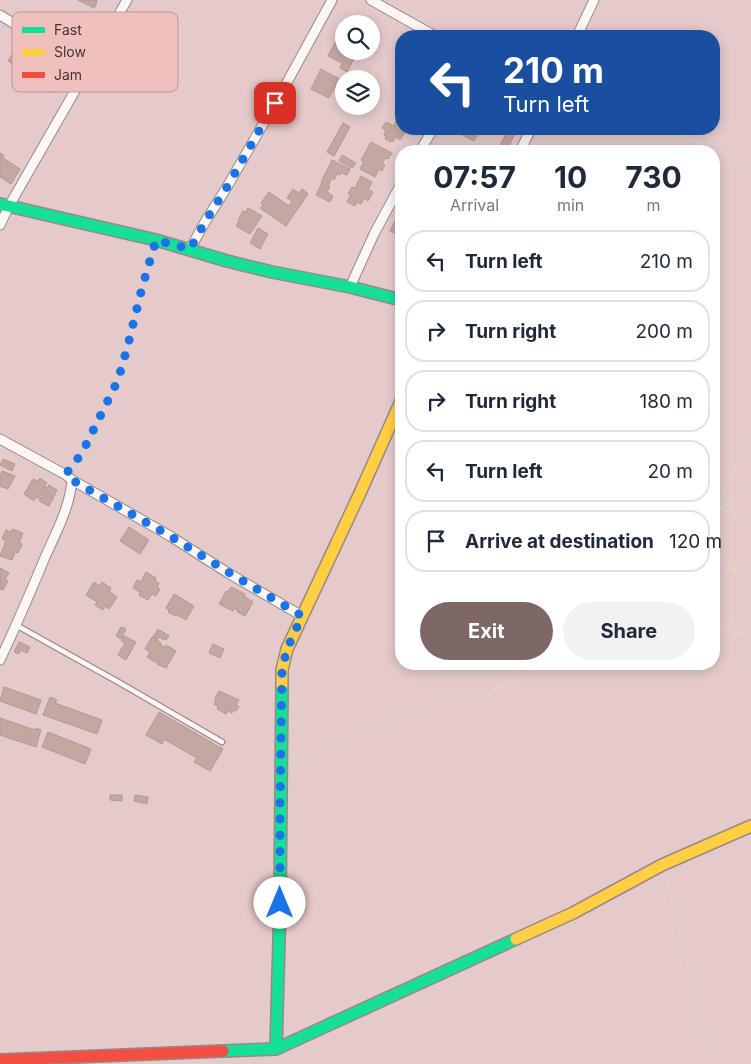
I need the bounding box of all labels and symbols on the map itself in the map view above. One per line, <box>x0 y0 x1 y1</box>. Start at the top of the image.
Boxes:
legend <box>12 12 178 92</box>
text: Fast <box>54 21 82 38</box>
text: Slow <box>54 43 86 60</box>
text: Jam <box>54 66 82 83</box>
pin <box>254 82 296 124</box>
position arrow <box>253 876 305 928</box>

